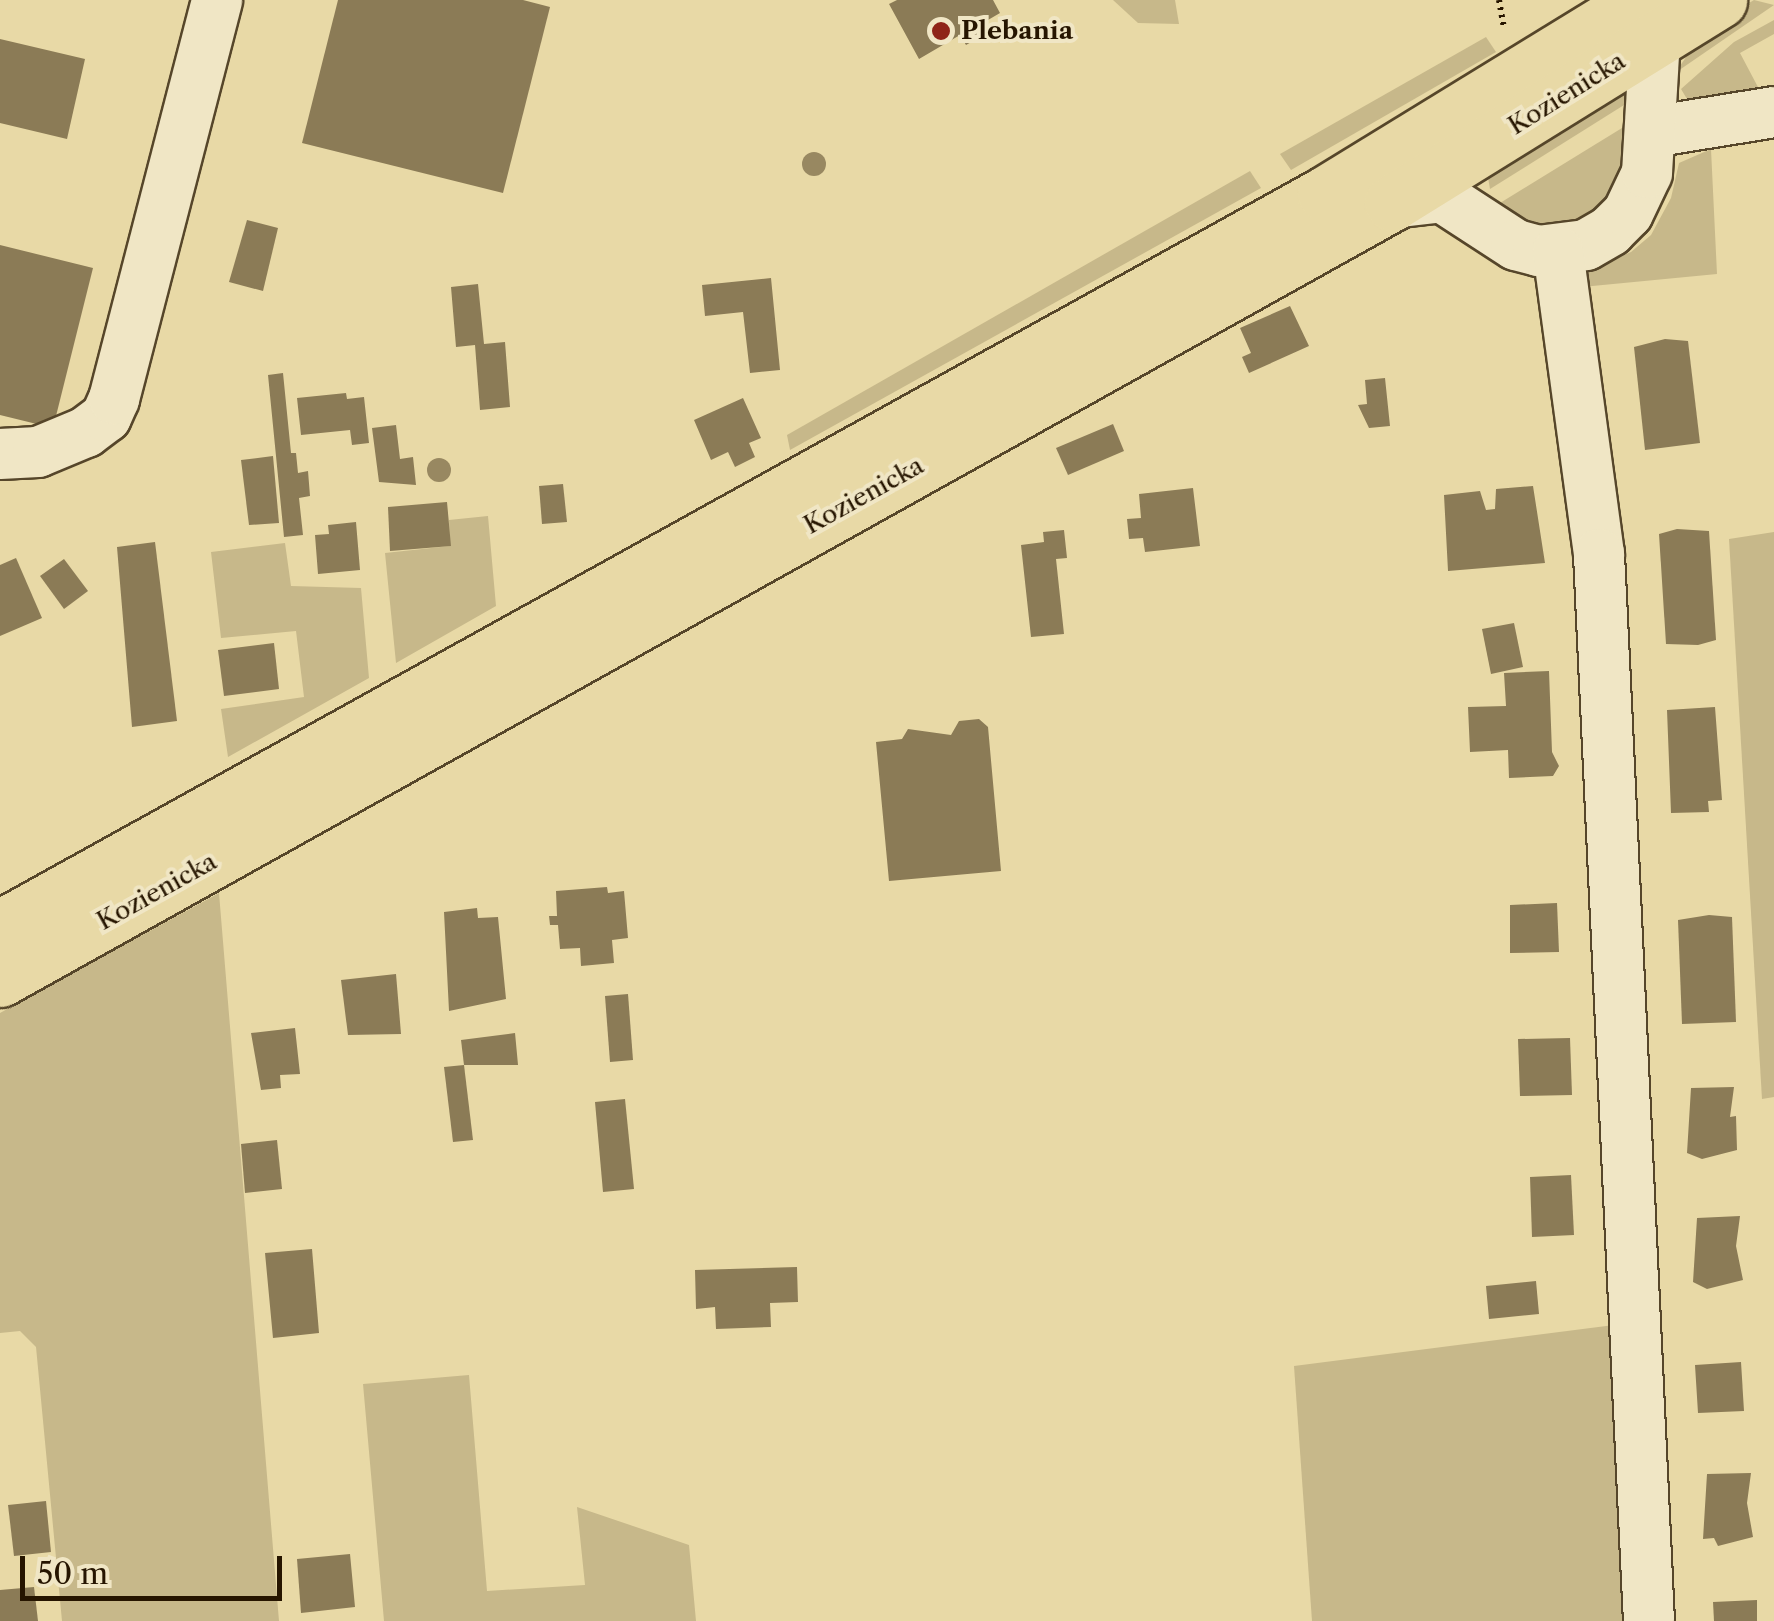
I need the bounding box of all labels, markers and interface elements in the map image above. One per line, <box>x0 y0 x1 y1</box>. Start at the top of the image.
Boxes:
place label: Plebania <box>961 16 1073 46</box>
marker: Plebania <box>930 20 952 42</box>
street label: Kozienicka <box>1503 46 1631 142</box>
street label: Kozienicka <box>799 451 929 541</box>
street label: Kozienicka <box>92 847 222 937</box>
scale bar <box>25 1536 288 1598</box>
text: 50 m <box>37 1555 108 1592</box>

